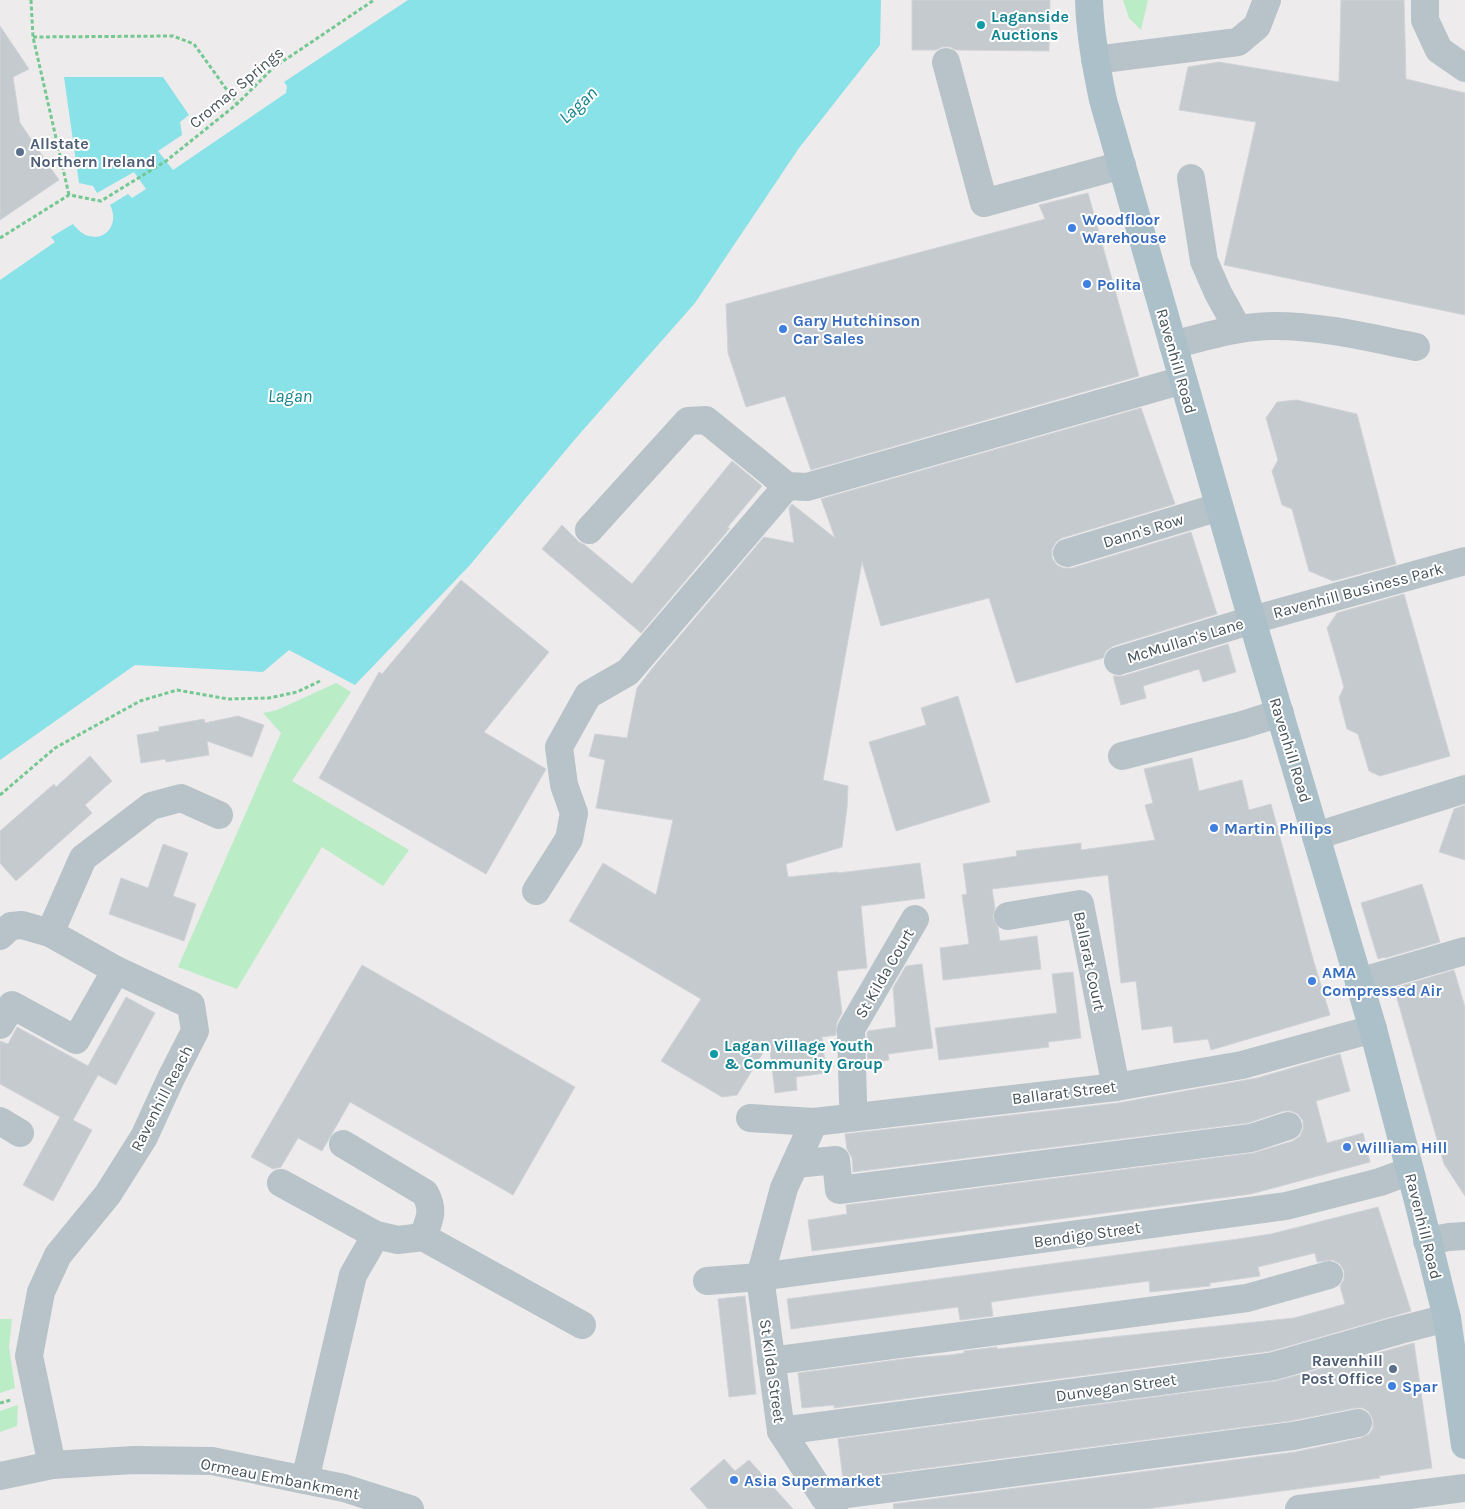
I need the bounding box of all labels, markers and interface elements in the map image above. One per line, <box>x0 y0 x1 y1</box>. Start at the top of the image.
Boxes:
place label: Laganside Auctions <box>991 7 1069 44</box>
marker: Laganside Auctions <box>975 19 987 31</box>
street label: Cromac Springs <box>185 43 287 132</box>
water label: Lagan <box>554 82 602 128</box>
place label: Allstate Northern Ireland <box>30 134 156 171</box>
marker: Allstate Northern Ireland <box>14 146 26 158</box>
place label: Woodfloor Warehouse <box>1082 210 1167 247</box>
marker: Woodfloor Warehouse <box>1066 222 1078 234</box>
place label: Polita <box>1097 275 1141 294</box>
marker: Polita <box>1081 278 1093 290</box>
street label: Ravenhill Road <box>1152 306 1201 416</box>
place label: Gary Hutchinson Car Sales <box>793 311 920 348</box>
marker: Gary Hutchinson Car Sales <box>777 323 789 335</box>
water label: Lagan <box>268 385 312 407</box>
street label: Dann's Row <box>1101 509 1186 552</box>
street label: Ravenhill Business Park <box>1271 559 1445 622</box>
street label: McMullan's Lane <box>1125 614 1246 667</box>
street label: Ravenhill Road <box>1266 695 1315 805</box>
place label: Martin Philips <box>1224 819 1332 838</box>
marker: Martin Philips <box>1208 822 1220 834</box>
street label: Ballarat Court <box>1070 910 1109 1012</box>
street label: St Kilda Court <box>851 925 918 1022</box>
place label: AMA Compressed Air <box>1322 963 1442 1000</box>
marker: AMA Compressed Air <box>1306 975 1318 987</box>
place label: Lagan Village Youth & Community Group <box>724 1036 883 1073</box>
street label: Ravenhill Reach <box>127 1042 196 1154</box>
marker: Lagan Village Youth & Community Group <box>708 1048 720 1060</box>
street label: Ballarat Street <box>1011 1077 1117 1108</box>
place label: William Hill <box>1357 1138 1447 1157</box>
marker: William Hill <box>1341 1141 1353 1153</box>
street label: Ravenhill Road <box>1401 1171 1446 1281</box>
street label: Bendigo Street <box>1032 1218 1142 1251</box>
street label: St Kilda Street <box>756 1318 789 1424</box>
place label: Ravenhill Post Office <box>1301 1351 1383 1388</box>
marker: Ravenhill Post Office <box>1387 1363 1399 1375</box>
street label: Dunvegan Street <box>1055 1370 1177 1405</box>
place label: Spar <box>1402 1377 1438 1396</box>
marker: Spar <box>1386 1380 1398 1392</box>
street label: Ormeau Embankment <box>199 1454 361 1503</box>
place label: Asia Supermarket <box>744 1471 881 1490</box>
marker: Asia Supermarket <box>728 1474 740 1486</box>

